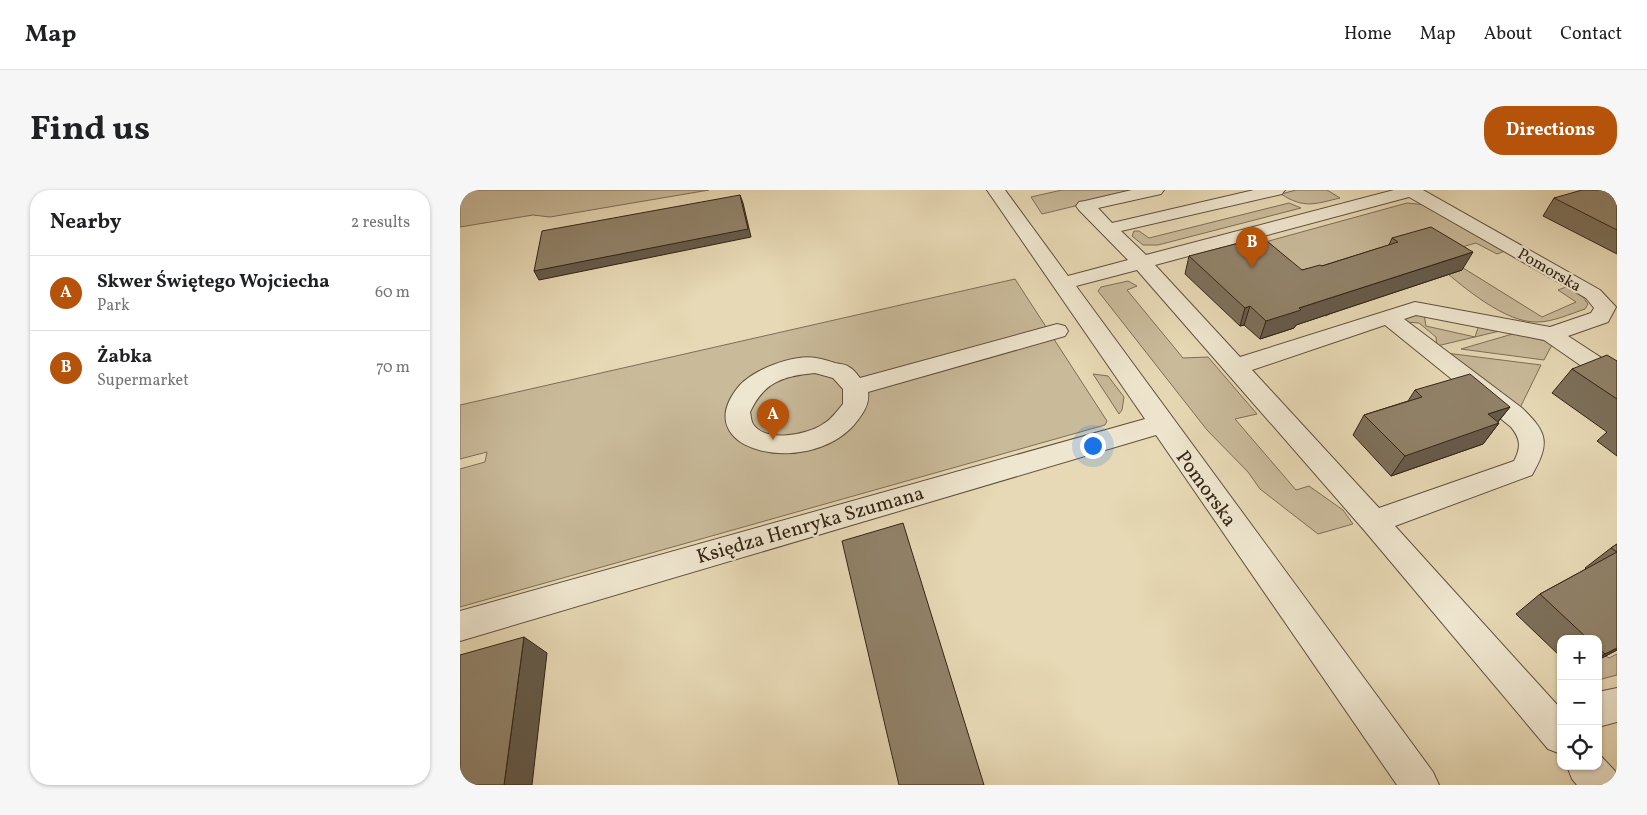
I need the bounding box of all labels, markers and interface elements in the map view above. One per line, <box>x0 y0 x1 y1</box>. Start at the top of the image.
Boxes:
text: Map <box>25 18 76 52</box>
text: Home <box>1344 22 1392 47</box>
text: Map <box>1420 22 1456 47</box>
text: About <box>1484 22 1532 47</box>
text: Contact <box>1560 22 1622 47</box>
text: Find us <box>30 106 150 154</box>
button: Directions <box>1484 106 1617 155</box>
text: Nearby <box>50 208 121 237</box>
text: 2 results <box>351 212 410 234</box>
pin: B <box>1236 227 1268 268</box>
street label: Pomorska <box>1513 244 1585 298</box>
text: Skwer Świętego Wojciecha <box>97 269 330 295</box>
text: A <box>60 282 72 304</box>
text: 60 m <box>375 282 410 304</box>
text: Park <box>97 295 130 317</box>
text: Żabka <box>97 344 152 370</box>
text: B <box>61 357 71 379</box>
text: 70 m <box>376 357 410 379</box>
text: Supermarket <box>97 370 189 392</box>
pin: A <box>757 399 789 440</box>
your location <box>1080 433 1106 459</box>
street label: Pomorska <box>1168 445 1243 533</box>
street label: Księdza Henryka Szumana <box>694 480 928 572</box>
map controls <box>1557 635 1602 770</box>
button: + <box>1557 635 1602 680</box>
button: − <box>1557 680 1602 725</box>
button: locate <box>1557 725 1602 770</box>

